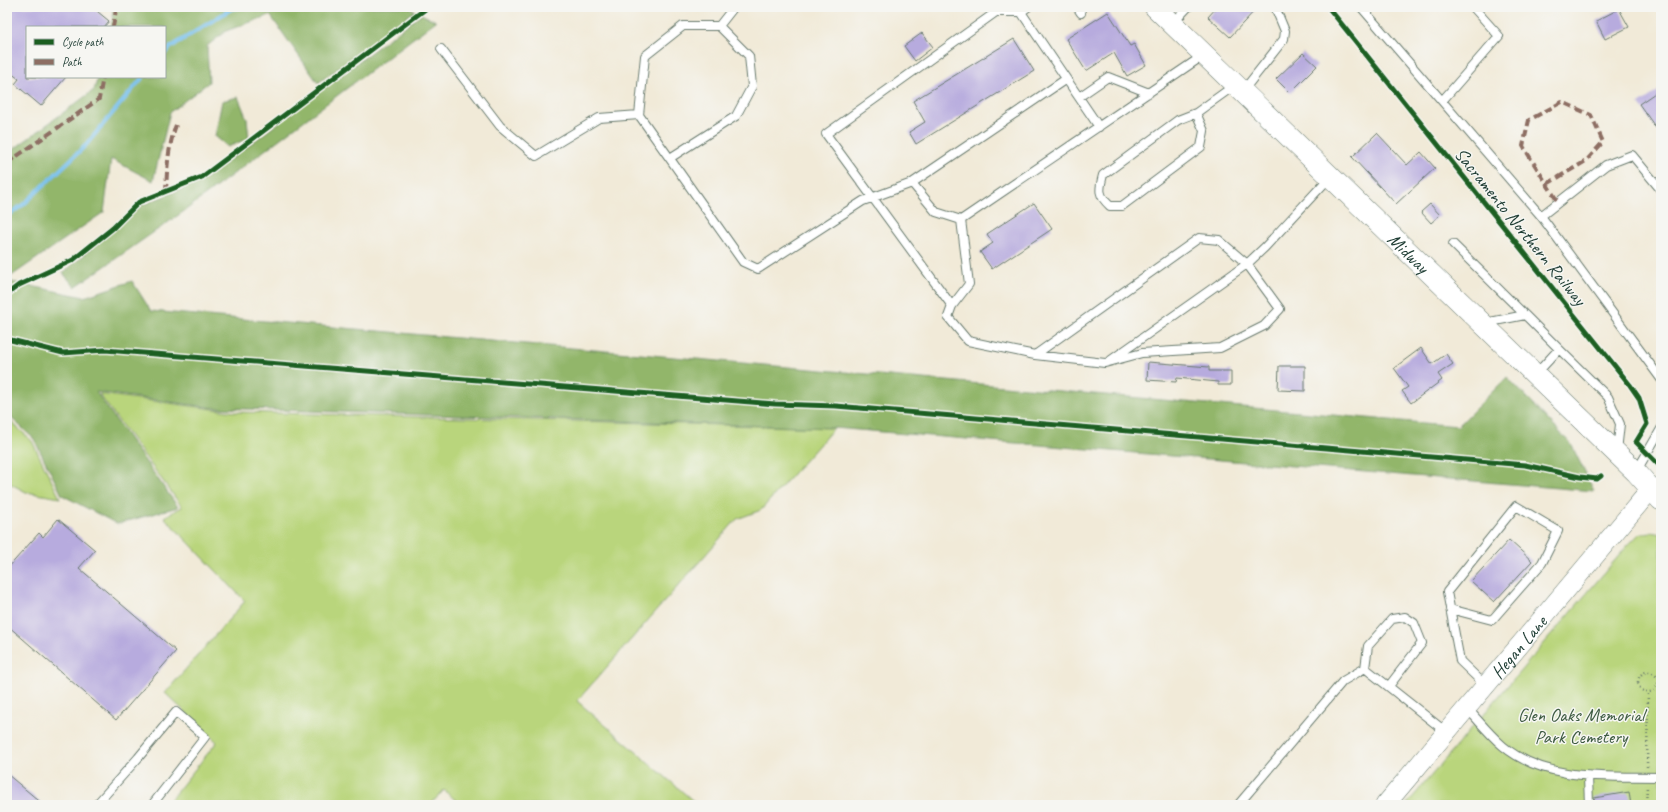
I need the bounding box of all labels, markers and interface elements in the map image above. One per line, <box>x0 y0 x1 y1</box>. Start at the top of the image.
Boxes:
legend <box>26 26 166 78</box>
text: Cycle path <box>62 34 104 50</box>
text: Path <box>62 54 82 70</box>
street label: Sacramento Northern Railway <box>1449 143 1592 312</box>
street label: Midway <box>1382 227 1435 280</box>
street label: Hegan Lane <box>1486 609 1554 684</box>
park label: Glen Oaks Memorial Park Cemetery <box>1518 703 1648 749</box>

